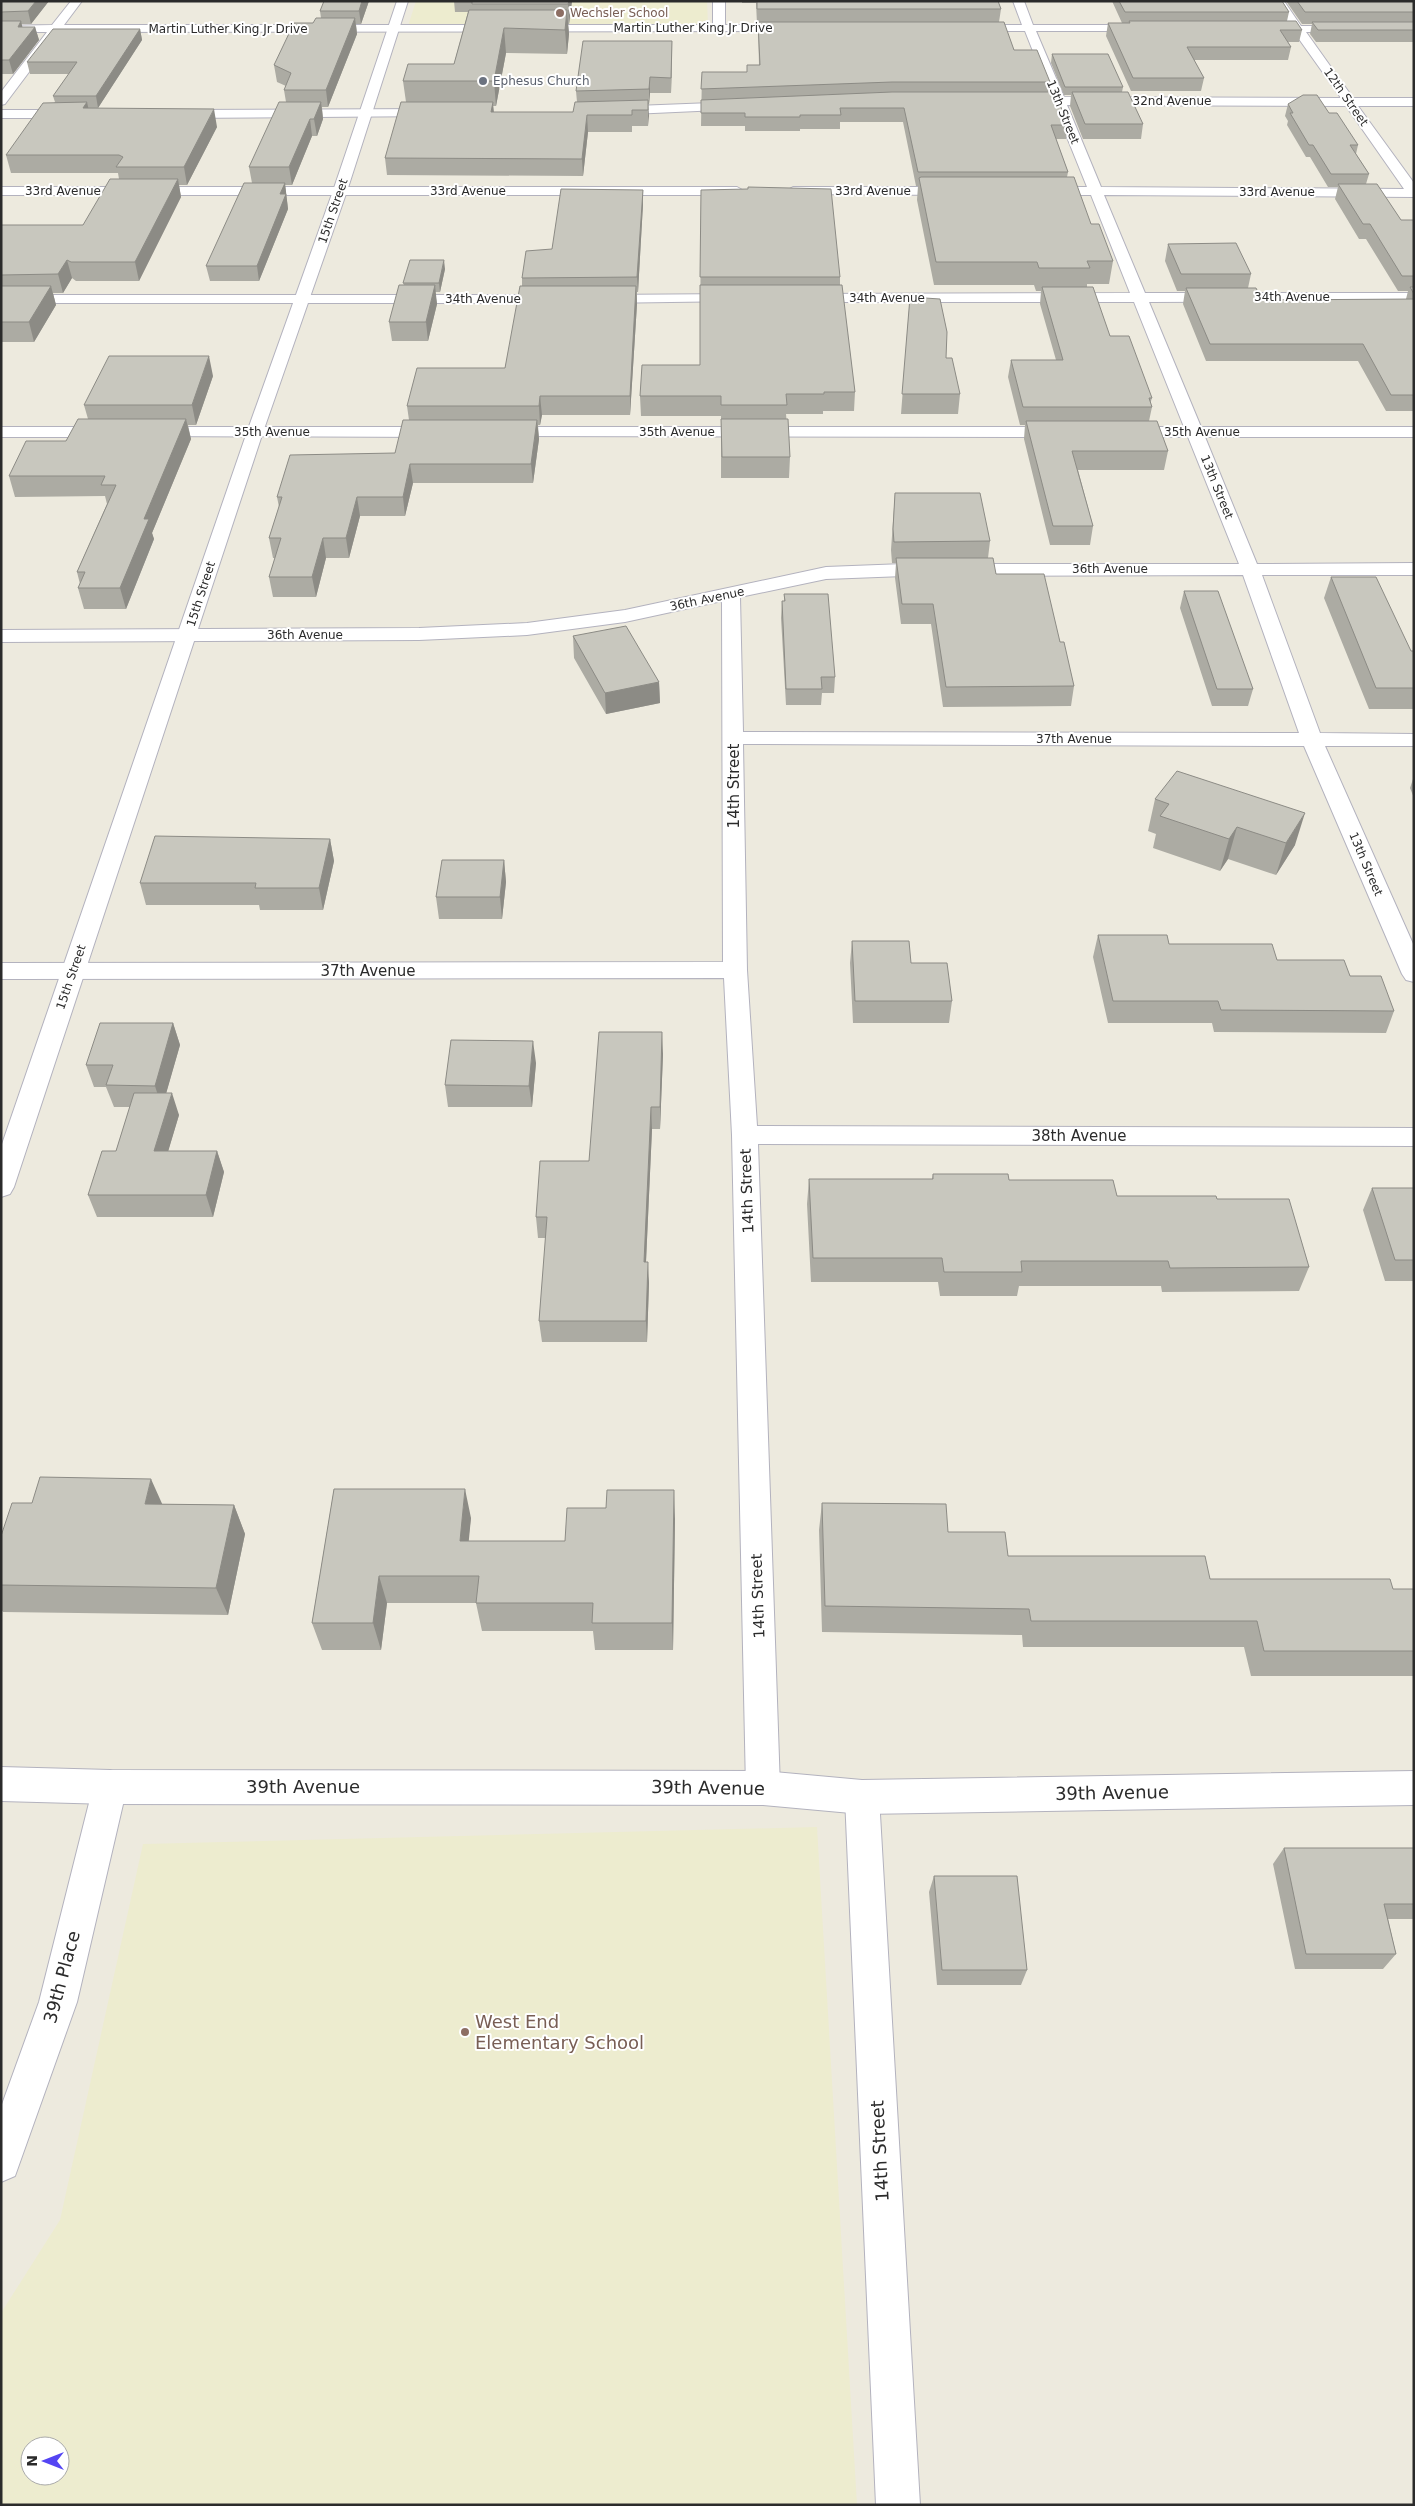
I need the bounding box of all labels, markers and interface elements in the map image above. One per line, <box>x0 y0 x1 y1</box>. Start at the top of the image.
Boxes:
place label: Wechsler School <box>570 6 668 20</box>
marker: Wechsler School <box>554 7 566 19</box>
street label: Martin Luther King Jr Drive <box>613 21 773 35</box>
street label: Martin Luther King Jr Drive <box>148 22 308 36</box>
street label: 12th Street <box>1321 65 1371 129</box>
place label: Ephesus Church <box>493 74 590 88</box>
marker: Ephesus Church <box>477 75 489 87</box>
street label: 13th Street <box>1044 78 1082 146</box>
street label: 32nd Avenue <box>1133 94 1211 108</box>
street label: 15th Street <box>315 176 351 245</box>
street label: 33rd Avenue <box>25 184 101 198</box>
street label: 33rd Avenue <box>430 184 506 198</box>
street label: 33rd Avenue <box>835 184 911 198</box>
street label: 33rd Avenue <box>1239 185 1315 199</box>
street label: 34th Avenue <box>1254 290 1330 304</box>
street label: 34th Avenue <box>849 291 925 305</box>
street label: 34th Avenue <box>445 292 521 306</box>
street label: 35th Avenue <box>234 425 310 439</box>
street label: 35th Avenue <box>639 425 715 439</box>
street label: 35th Avenue <box>1164 425 1240 439</box>
street label: 13th Street <box>1198 453 1236 521</box>
street label: 15th Street <box>184 559 218 628</box>
street label: 36th Avenue <box>1072 562 1148 576</box>
street label: 36th Avenue <box>668 584 746 614</box>
street label: 36th Avenue <box>267 628 343 642</box>
street label: 37th Avenue <box>1036 732 1112 746</box>
street label: 14th Street <box>725 743 743 828</box>
street label: 13th Street <box>1346 830 1386 898</box>
street label: 15th Street <box>53 942 89 1011</box>
street label: 37th Avenue <box>321 962 415 980</box>
street label: 38th Avenue <box>1032 1127 1126 1145</box>
street label: 14th Street <box>737 1148 757 1234</box>
street label: 14th Street <box>748 1553 768 1639</box>
street label: 39th Avenue <box>246 1776 360 1797</box>
street label: 39th Avenue <box>651 1776 765 1799</box>
street label: 39th Avenue <box>1055 1781 1169 1804</box>
street label: 39th Place <box>39 1928 84 2025</box>
place label: West End Elementary School <box>475 2011 644 2053</box>
marker: West End Elementary School <box>459 2026 471 2038</box>
street label: 14th Street <box>866 2100 893 2202</box>
north arrow <box>20 2436 70 2486</box>
text: N <box>24 2455 40 2467</box>

